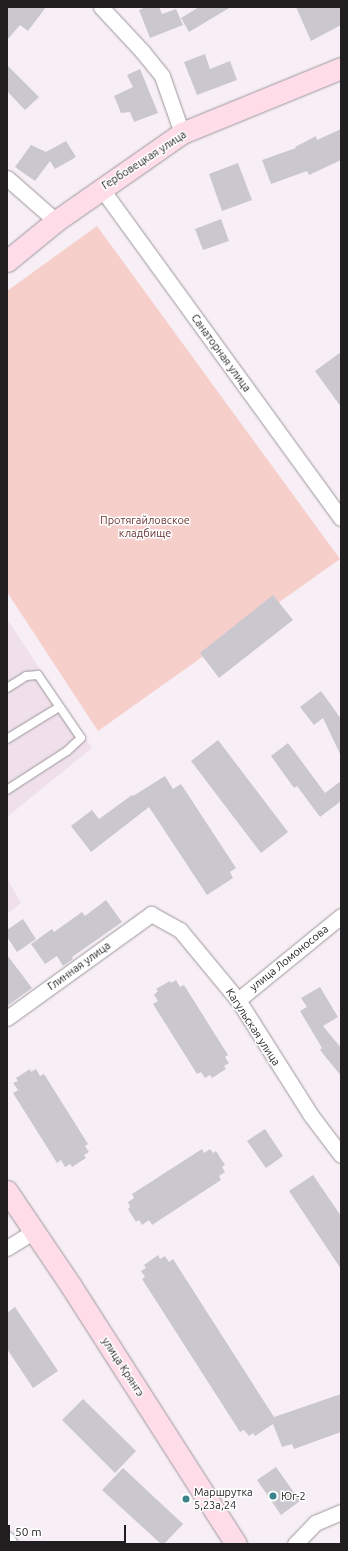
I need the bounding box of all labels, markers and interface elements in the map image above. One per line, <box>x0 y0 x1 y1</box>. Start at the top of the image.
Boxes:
street label: Гербовецкая улица <box>99 128 189 192</box>
street label: Санаторная улица <box>188 312 254 394</box>
park label: Протягайловское кладбище <box>100 514 190 540</box>
street label: улица Ломоносова <box>247 922 331 994</box>
street label: Глинная улица <box>45 939 113 993</box>
street label: Кагульская улица <box>223 986 283 1068</box>
street label: улица Крянгэ <box>99 1335 147 1399</box>
place label: Маршрутка 5,23а,24 <box>194 1486 253 1512</box>
place label: Юг-2 <box>281 1489 306 1503</box>
marker: Юг-2 <box>268 1491 278 1501</box>
marker: Маршрутка 5,23а,24 <box>181 1494 191 1504</box>
scale bar <box>10 1517 128 1543</box>
text: 50 m <box>15 1525 42 1538</box>

